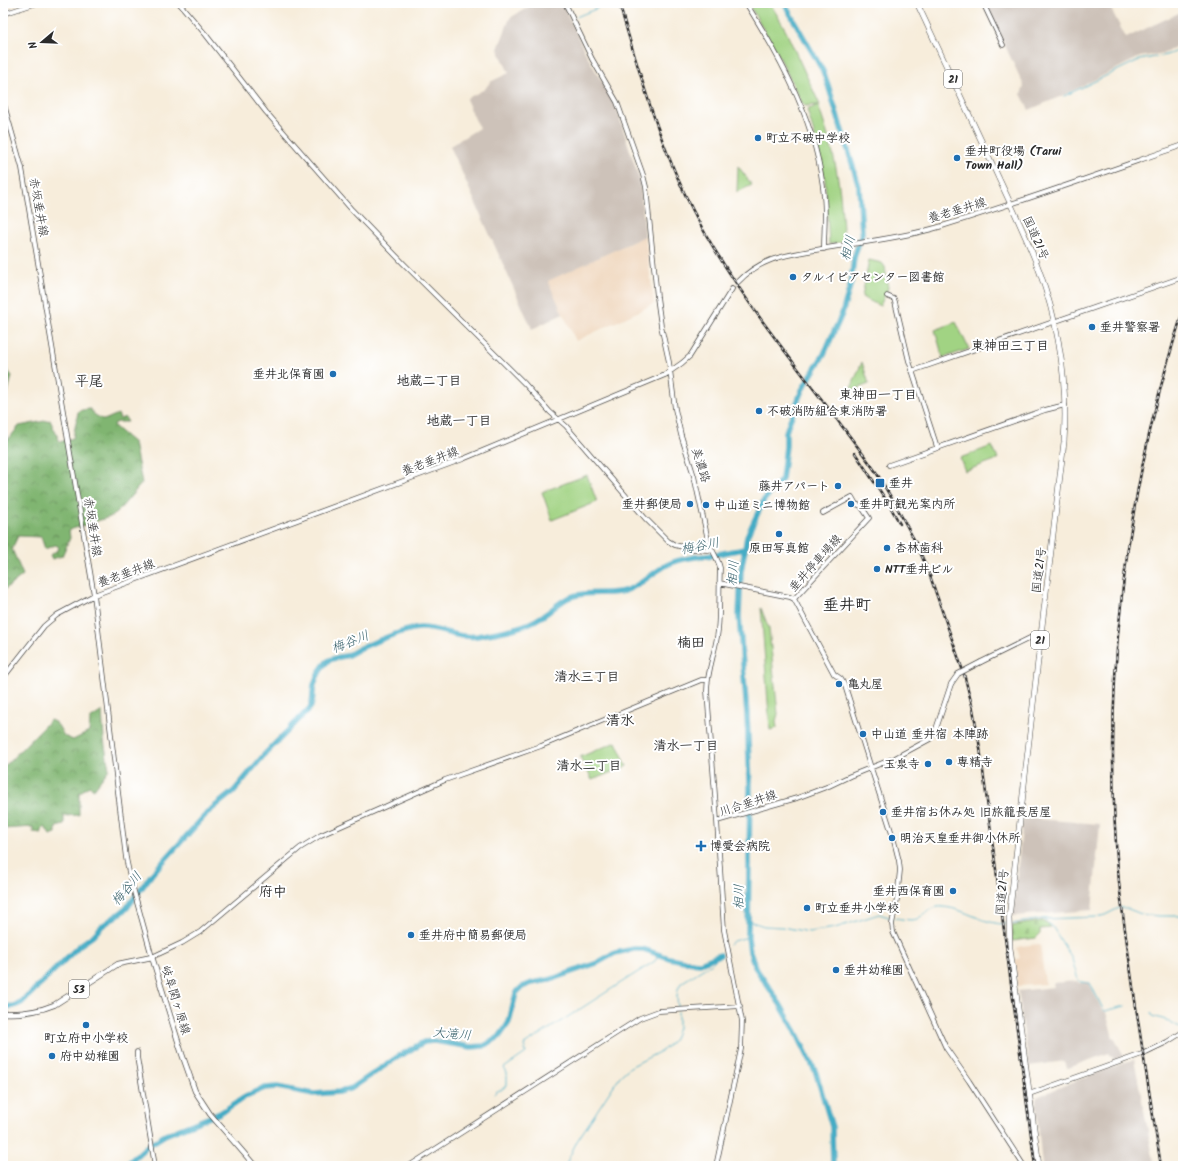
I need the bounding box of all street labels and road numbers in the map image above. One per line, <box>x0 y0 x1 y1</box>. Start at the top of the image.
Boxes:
road number: 21 <box>944 70 962 88</box>
street label: 赤坂垂井線 <box>24 176 53 238</box>
street label: 養老垂井線 <box>926 193 989 228</box>
street label: 国道21号 <box>1017 213 1054 263</box>
street label: 養老垂井線 <box>399 442 462 481</box>
street label: 美濃路 <box>686 445 715 485</box>
street label: 赤坂垂井線 <box>78 496 107 558</box>
street label: 垂井停車場線 <box>784 530 847 596</box>
street label: 国道21号 <box>1027 546 1052 594</box>
street label: 養老垂井線 <box>95 554 158 593</box>
road number: 21 <box>1031 631 1049 649</box>
street label: 川合垂井線 <box>717 785 780 822</box>
street label: 国道21号 <box>991 868 1014 916</box>
street label: 岐阜関ヶ原線 <box>156 963 195 1037</box>
road number: 53 <box>69 980 89 998</box>

